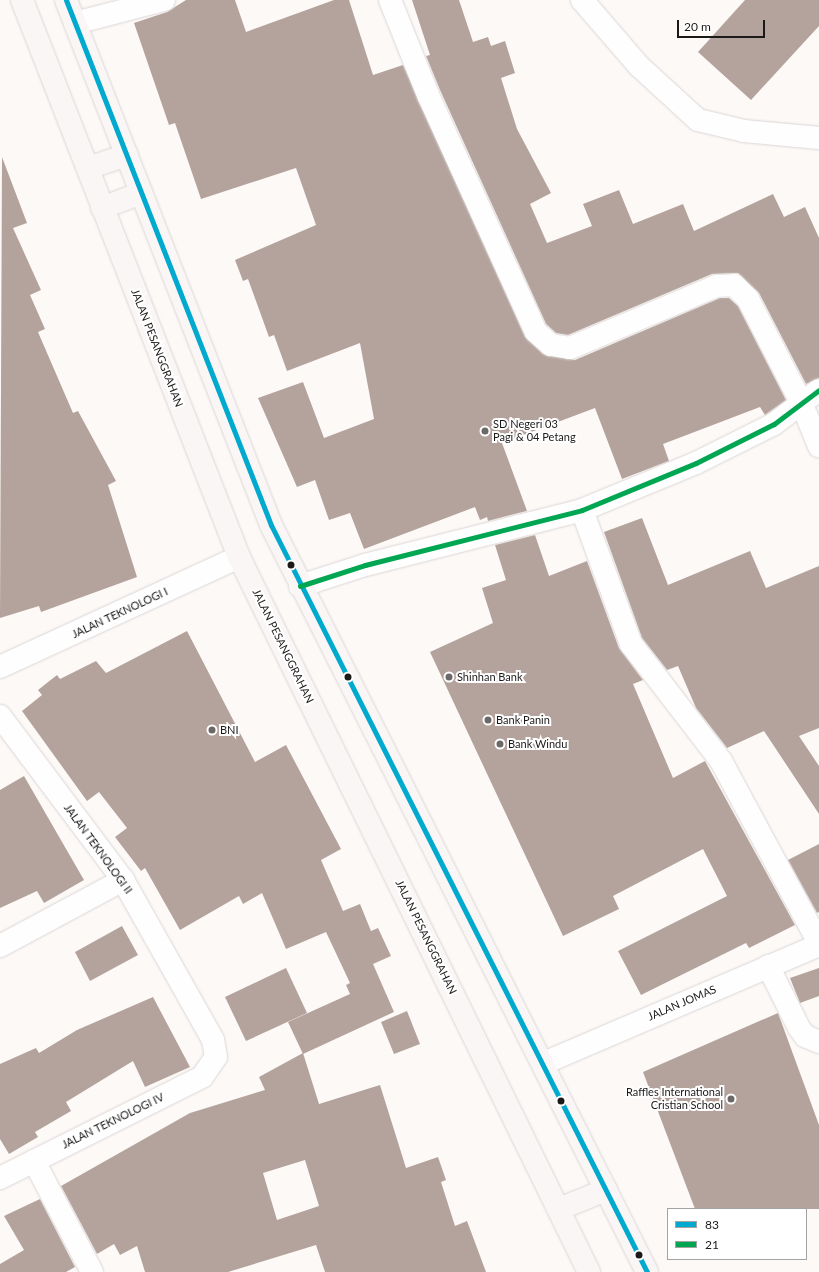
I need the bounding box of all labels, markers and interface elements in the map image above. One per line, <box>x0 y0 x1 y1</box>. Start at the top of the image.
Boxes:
scale bar <box>679 12 767 38</box>
text: 20 m <box>684 19 711 34</box>
street label: JALAN PESANGGRAHAN <box>128 287 186 409</box>
place label: SD Negeri 03 Pagi & 04 Petang <box>493 418 576 444</box>
marker: SD Negeri 03 Pagi & 04 Petang <box>480 426 490 436</box>
unlabelled marker <box>286 560 296 570</box>
street label: JALAN TEKNOLOGI I <box>70 585 170 641</box>
street label: JALAN PESANGGRAHAN <box>250 587 316 705</box>
place label: Shinhan Bank <box>457 670 523 684</box>
unlabelled marker <box>343 672 353 682</box>
marker: Shinhan Bank <box>444 672 454 682</box>
place label: Bank Panin <box>496 713 550 727</box>
marker: Bank Panin <box>483 715 493 725</box>
place label: BNI <box>220 723 239 737</box>
marker: BNI <box>207 725 217 735</box>
place label: Bank Windu <box>508 737 567 751</box>
marker: Bank Windu <box>495 739 505 749</box>
street label: JALAN TEKNOLOGI II <box>61 802 135 896</box>
street label: JALAN PESANGGRAHAN <box>393 878 459 996</box>
street label: JALAN JOMAS <box>646 983 718 1023</box>
place label: Raffles International Cristian School <box>626 1086 723 1112</box>
street label: JALAN TEKNOLOGI IV <box>60 1090 166 1152</box>
marker: Raffles International Cristian School <box>726 1094 736 1104</box>
unlabelled marker <box>556 1096 566 1106</box>
legend <box>667 1208 807 1260</box>
text: 83 <box>705 1217 719 1232</box>
text: 21 <box>705 1237 719 1252</box>
unlabelled marker <box>634 1250 644 1260</box>

